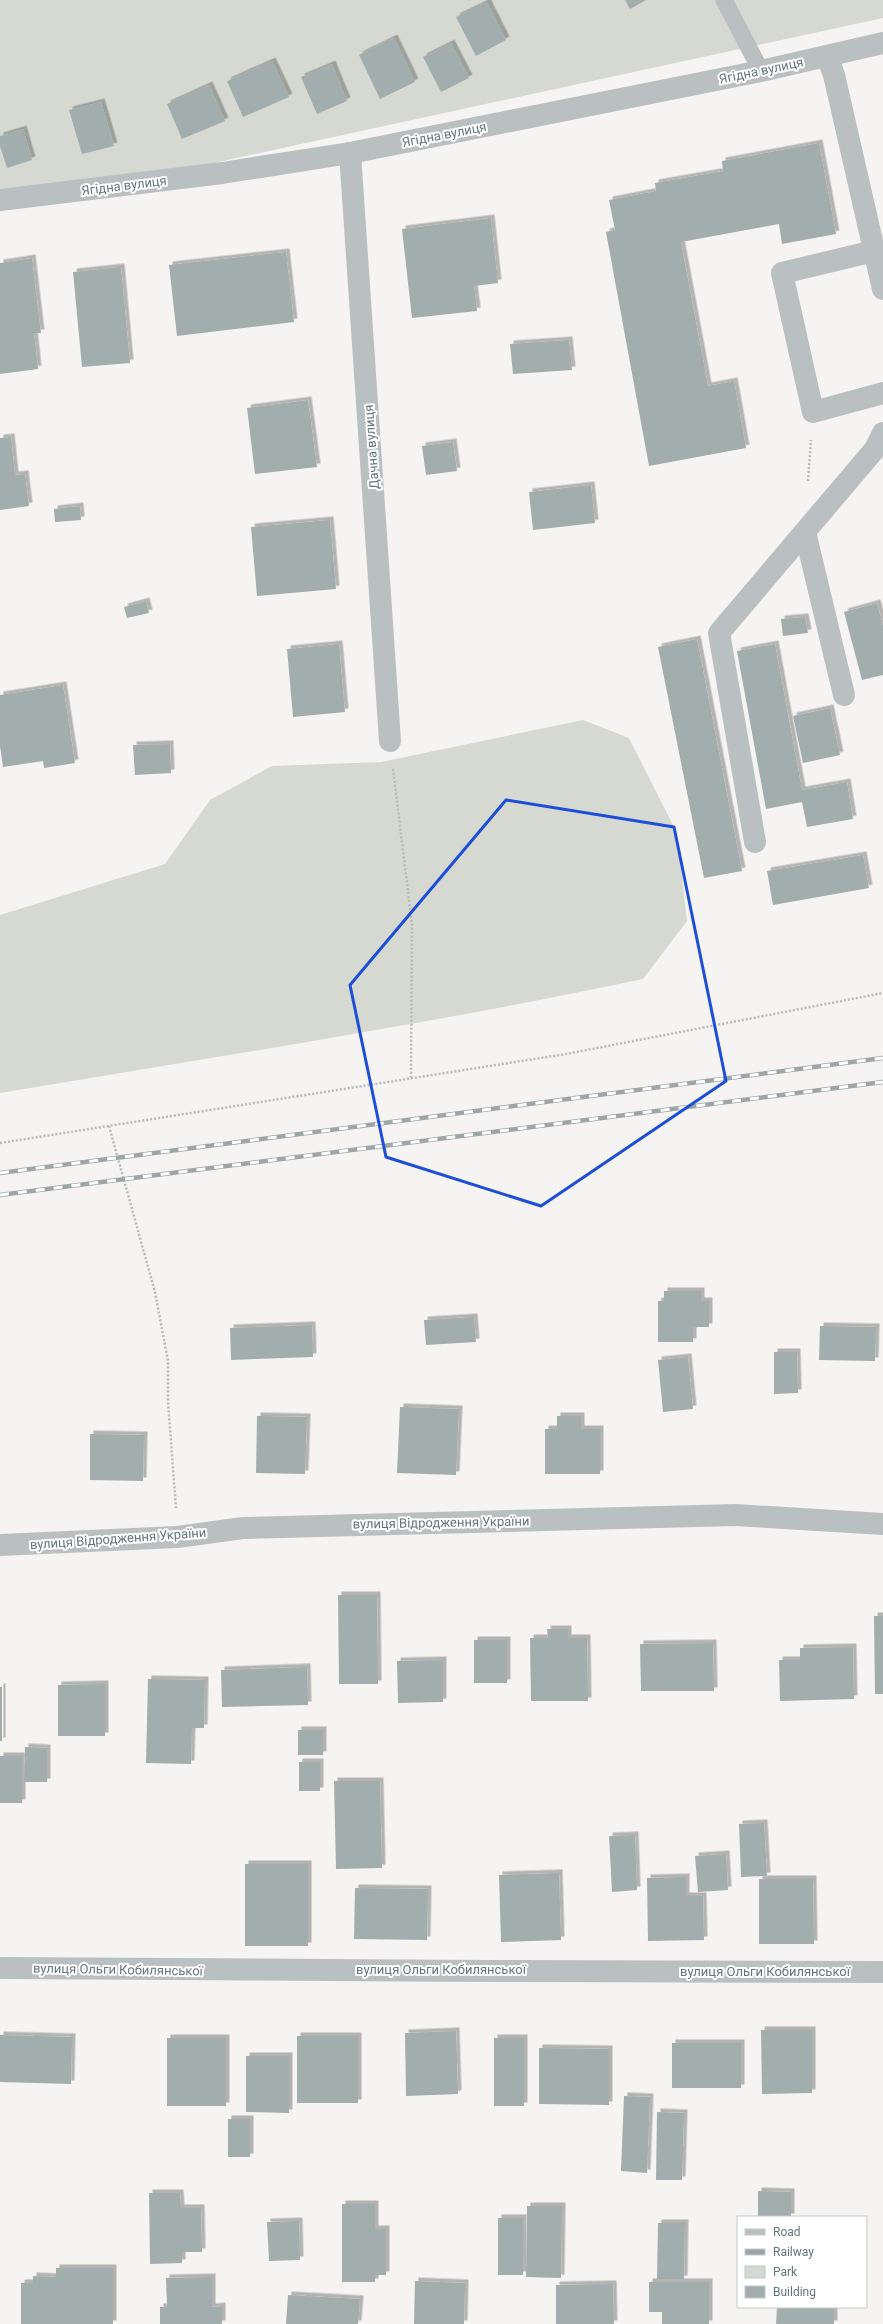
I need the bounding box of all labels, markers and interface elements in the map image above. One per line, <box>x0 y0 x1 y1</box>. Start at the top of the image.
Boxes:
street label: Ягідна вулиця <box>718 54 805 87</box>
street label: Ягідна вулиця <box>401 119 488 150</box>
street label: Ягідна вулиця <box>81 173 168 198</box>
street label: Дачна вулиця <box>361 404 382 490</box>
street label: вулиця Відродження України <box>352 1513 530 1532</box>
street label: вулиця Відродження України <box>29 1525 207 1552</box>
street label: вулиця Ольги Кобилянської <box>33 1961 204 1978</box>
street label: вулиця Ольги Кобилянської <box>356 1962 527 1977</box>
street label: вулиця Ольги Кобилянської <box>680 1964 851 1979</box>
legend <box>737 2216 867 2308</box>
text: Road <box>773 2225 801 2239</box>
text: Railway <box>773 2245 814 2259</box>
text: Park <box>773 2265 798 2279</box>
text: Building <box>773 2285 816 2299</box>

